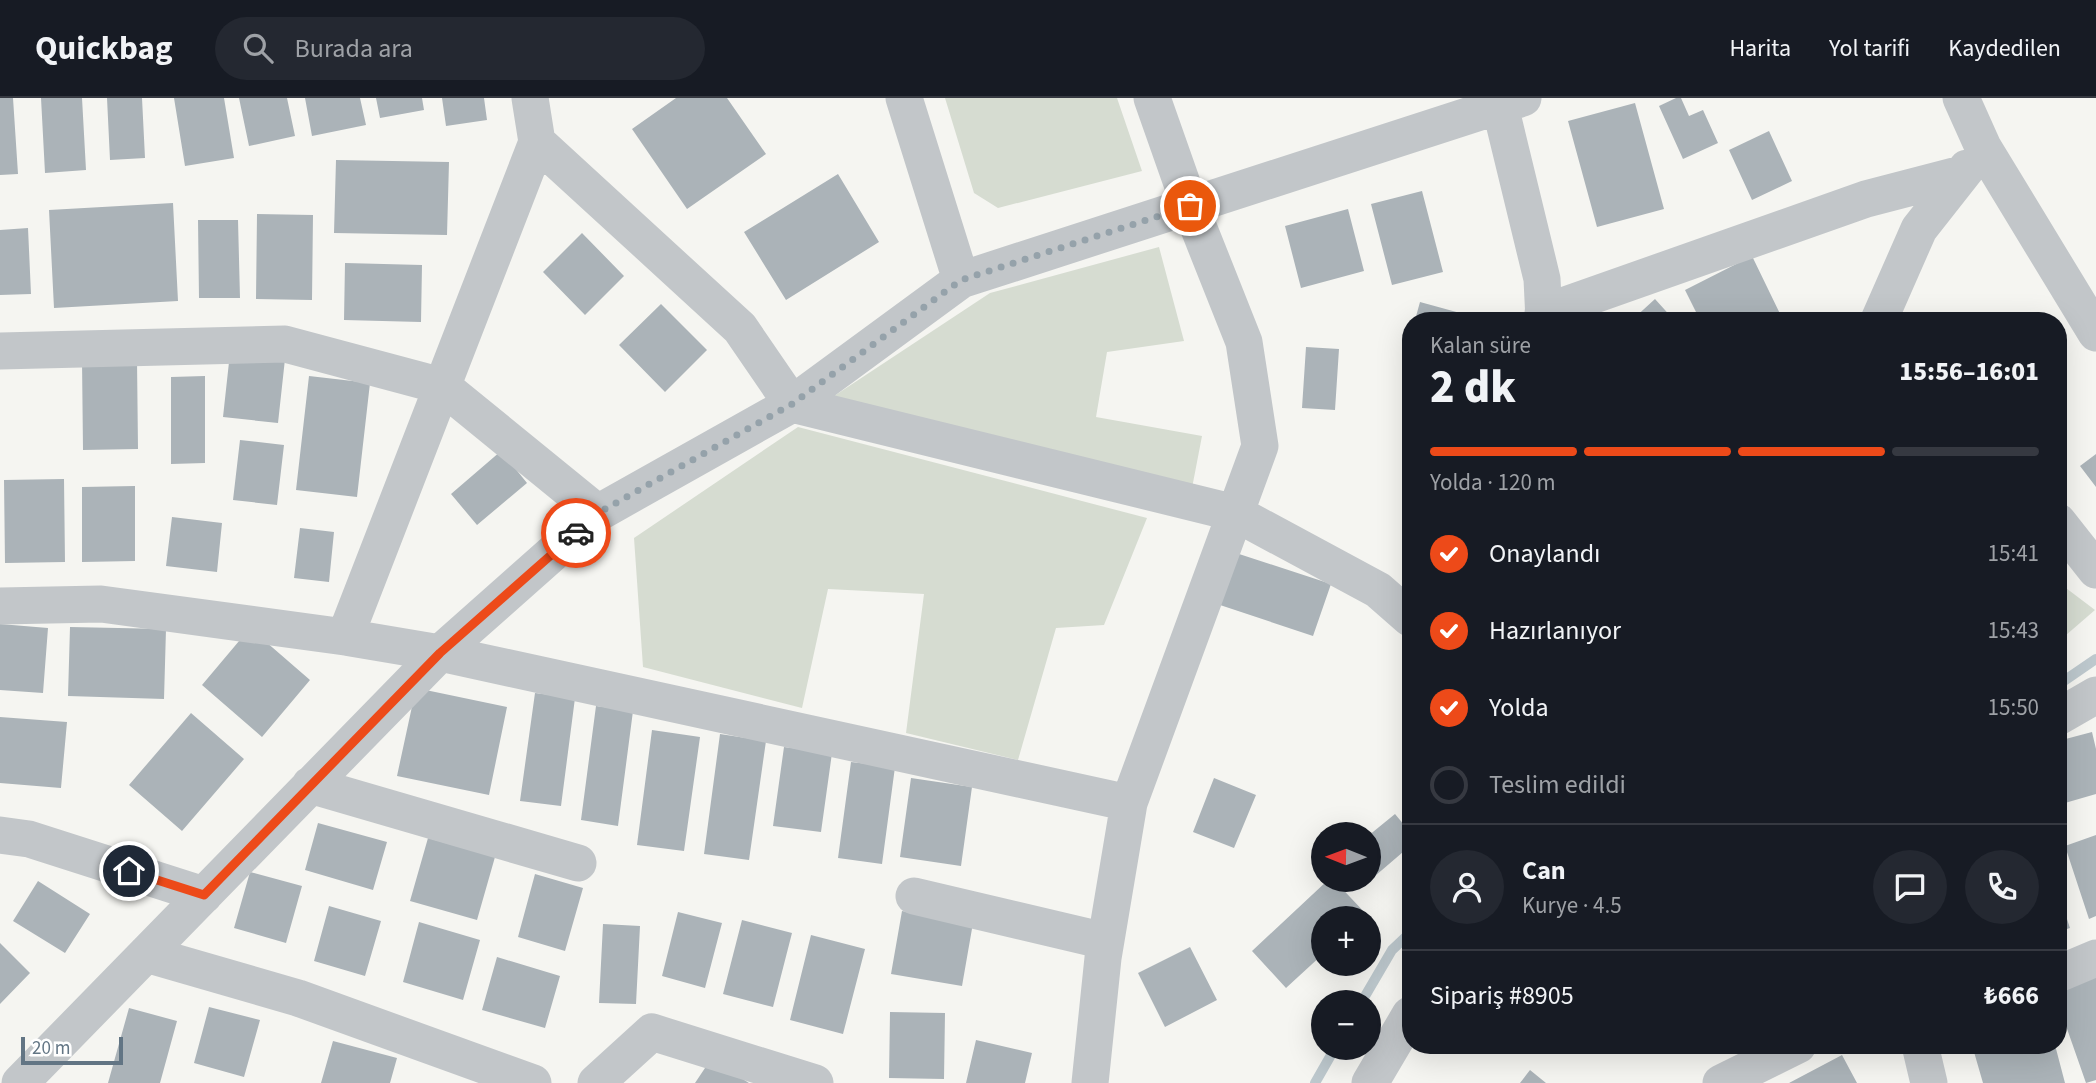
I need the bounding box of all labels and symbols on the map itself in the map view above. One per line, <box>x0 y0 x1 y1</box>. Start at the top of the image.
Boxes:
pin <box>1160 176 1220 236</box>
courier <box>541 498 611 568</box>
north arrow <box>1311 822 1381 892</box>
pin <box>99 841 159 901</box>
scale bar <box>21 1034 122 1066</box>

